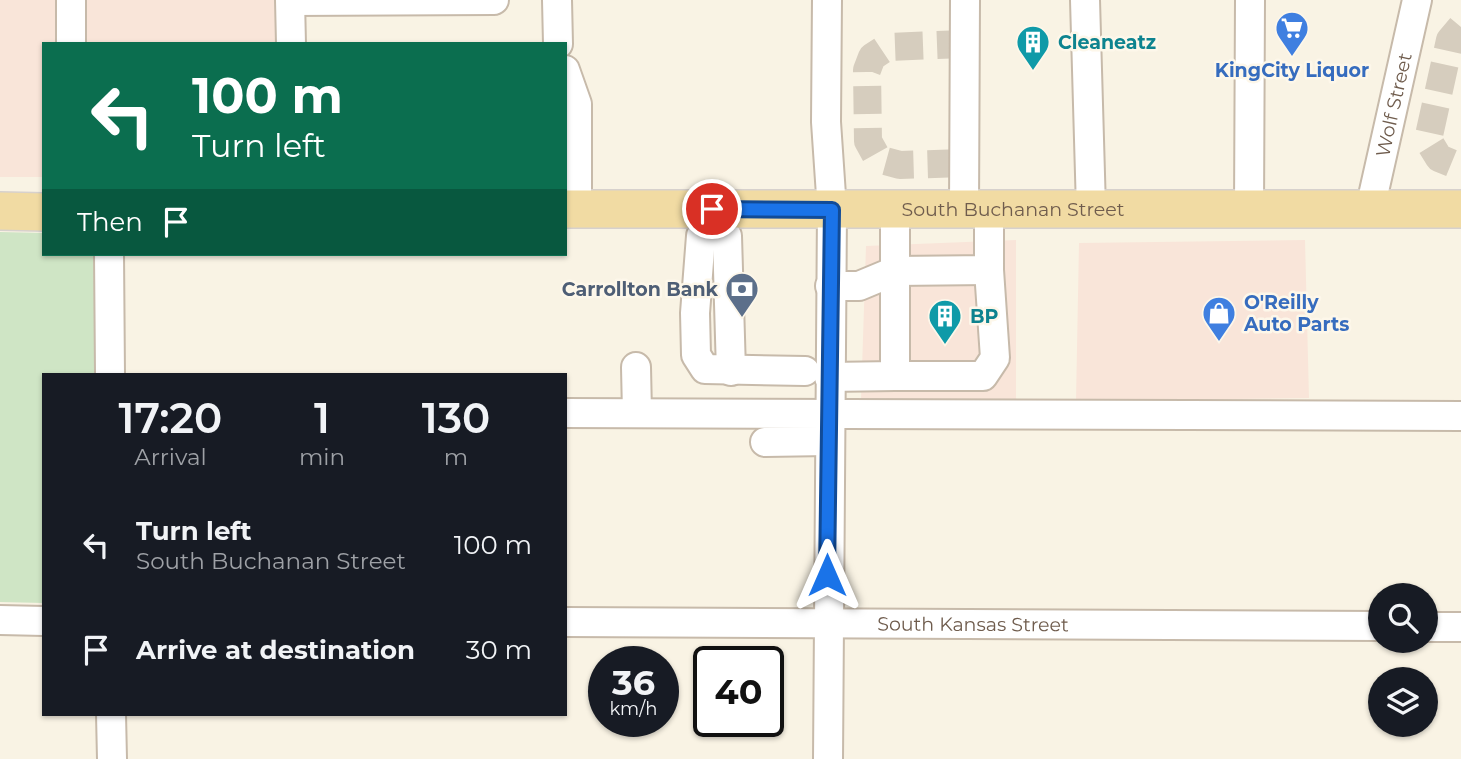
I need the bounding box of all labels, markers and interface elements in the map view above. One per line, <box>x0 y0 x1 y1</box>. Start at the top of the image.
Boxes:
supermarket icon: KingCity Liquor <box>1273 9 1311 58</box>
building icon: Cleaneatz <box>1014 23 1052 72</box>
place label: Cleaneatz <box>1058 31 1156 54</box>
street label: Wolf Street <box>1371 50 1417 159</box>
place label: KingCity Liquor <box>1215 59 1369 82</box>
text: 100 m <box>192 66 343 125</box>
icon: left <box>77 70 168 161</box>
text: Turn left <box>192 126 326 165</box>
pin <box>682 179 742 239</box>
icon: arrive <box>693 190 731 228</box>
street label: South Buchanan Street <box>901 198 1125 221</box>
icon: arrive <box>157 203 195 241</box>
text: Then <box>77 206 143 238</box>
bank icon: Carrollton Bank <box>723 270 761 319</box>
place label: Carrollton Bank <box>562 278 719 301</box>
place label: O'Reilly Auto Parts <box>1243 291 1349 336</box>
shop icon: O'Reilly Auto Parts <box>1200 294 1238 343</box>
building icon: BP <box>926 297 964 346</box>
place label: BP <box>970 305 999 328</box>
text: 17:20 <box>119 392 222 444</box>
text: 1 <box>314 392 330 444</box>
text: 130 <box>422 392 490 444</box>
text: Arrival <box>134 443 207 471</box>
text: min <box>299 443 345 471</box>
text: m <box>444 443 468 471</box>
text: Turn left <box>136 515 252 547</box>
icon: left <box>77 526 115 564</box>
text: 100 m <box>454 529 532 561</box>
position arrow <box>790 538 864 612</box>
text: South Buchanan Street <box>136 547 406 575</box>
map controls <box>1368 583 1438 737</box>
button: search <box>1368 583 1438 653</box>
street label: South Kansas Street <box>877 613 1069 636</box>
icon: arrive <box>77 631 115 669</box>
text: Arrive at destination <box>136 634 415 666</box>
text: 30 m <box>466 634 532 666</box>
speed limit sign: 40 <box>693 646 784 737</box>
text: 36 <box>612 661 655 704</box>
button: layers <box>1368 667 1438 737</box>
text: km/h <box>609 698 658 720</box>

